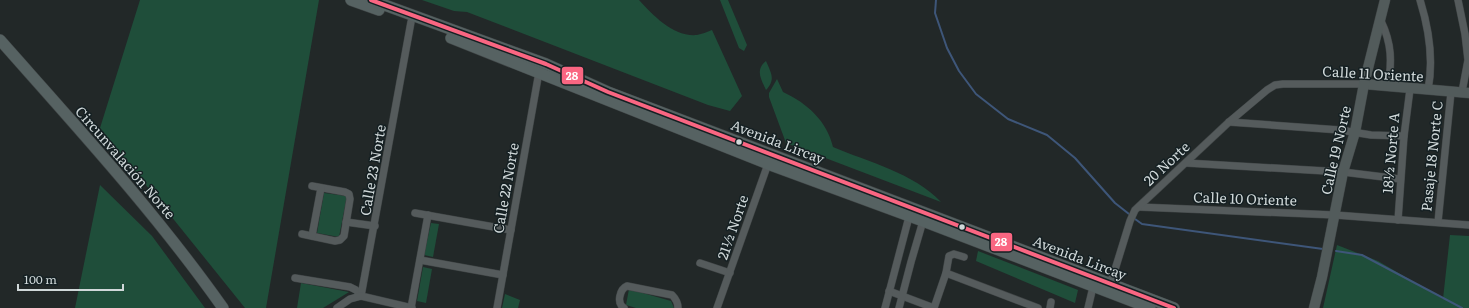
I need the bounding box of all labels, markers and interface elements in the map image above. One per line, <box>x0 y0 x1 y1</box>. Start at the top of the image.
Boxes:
street label: Calle 11 Oriente <box>1322 60 1424 86</box>
line badge: 28 <box>561 66 584 85</box>
text: 28 <box>566 67 579 83</box>
street label: Pasaje 18 Norte C <box>1415 99 1447 212</box>
street label: Circunvalación Norte <box>71 101 181 223</box>
street label: Calle 19 Norte <box>1315 103 1355 197</box>
street label: 18½ Norte A <box>1377 111 1404 194</box>
street label: Avenida Lircay <box>728 114 829 168</box>
street label: Calle 23 Norte <box>354 123 390 217</box>
street label: 20 Norte <box>1139 136 1193 190</box>
unlabelled marker <box>734 137 744 147</box>
street label: Calle 22 Norte <box>487 141 523 235</box>
street label: Calle 10 Oriente <box>1193 186 1297 210</box>
street label: 21½ Norte <box>712 192 752 262</box>
unlabelled marker <box>957 222 967 232</box>
street label: Avenida Lircay <box>1030 230 1131 284</box>
line badge: 28 <box>990 232 1013 252</box>
text: 28 <box>995 233 1008 249</box>
scale bar <box>18 266 123 292</box>
text: 100 m <box>24 270 57 288</box>

